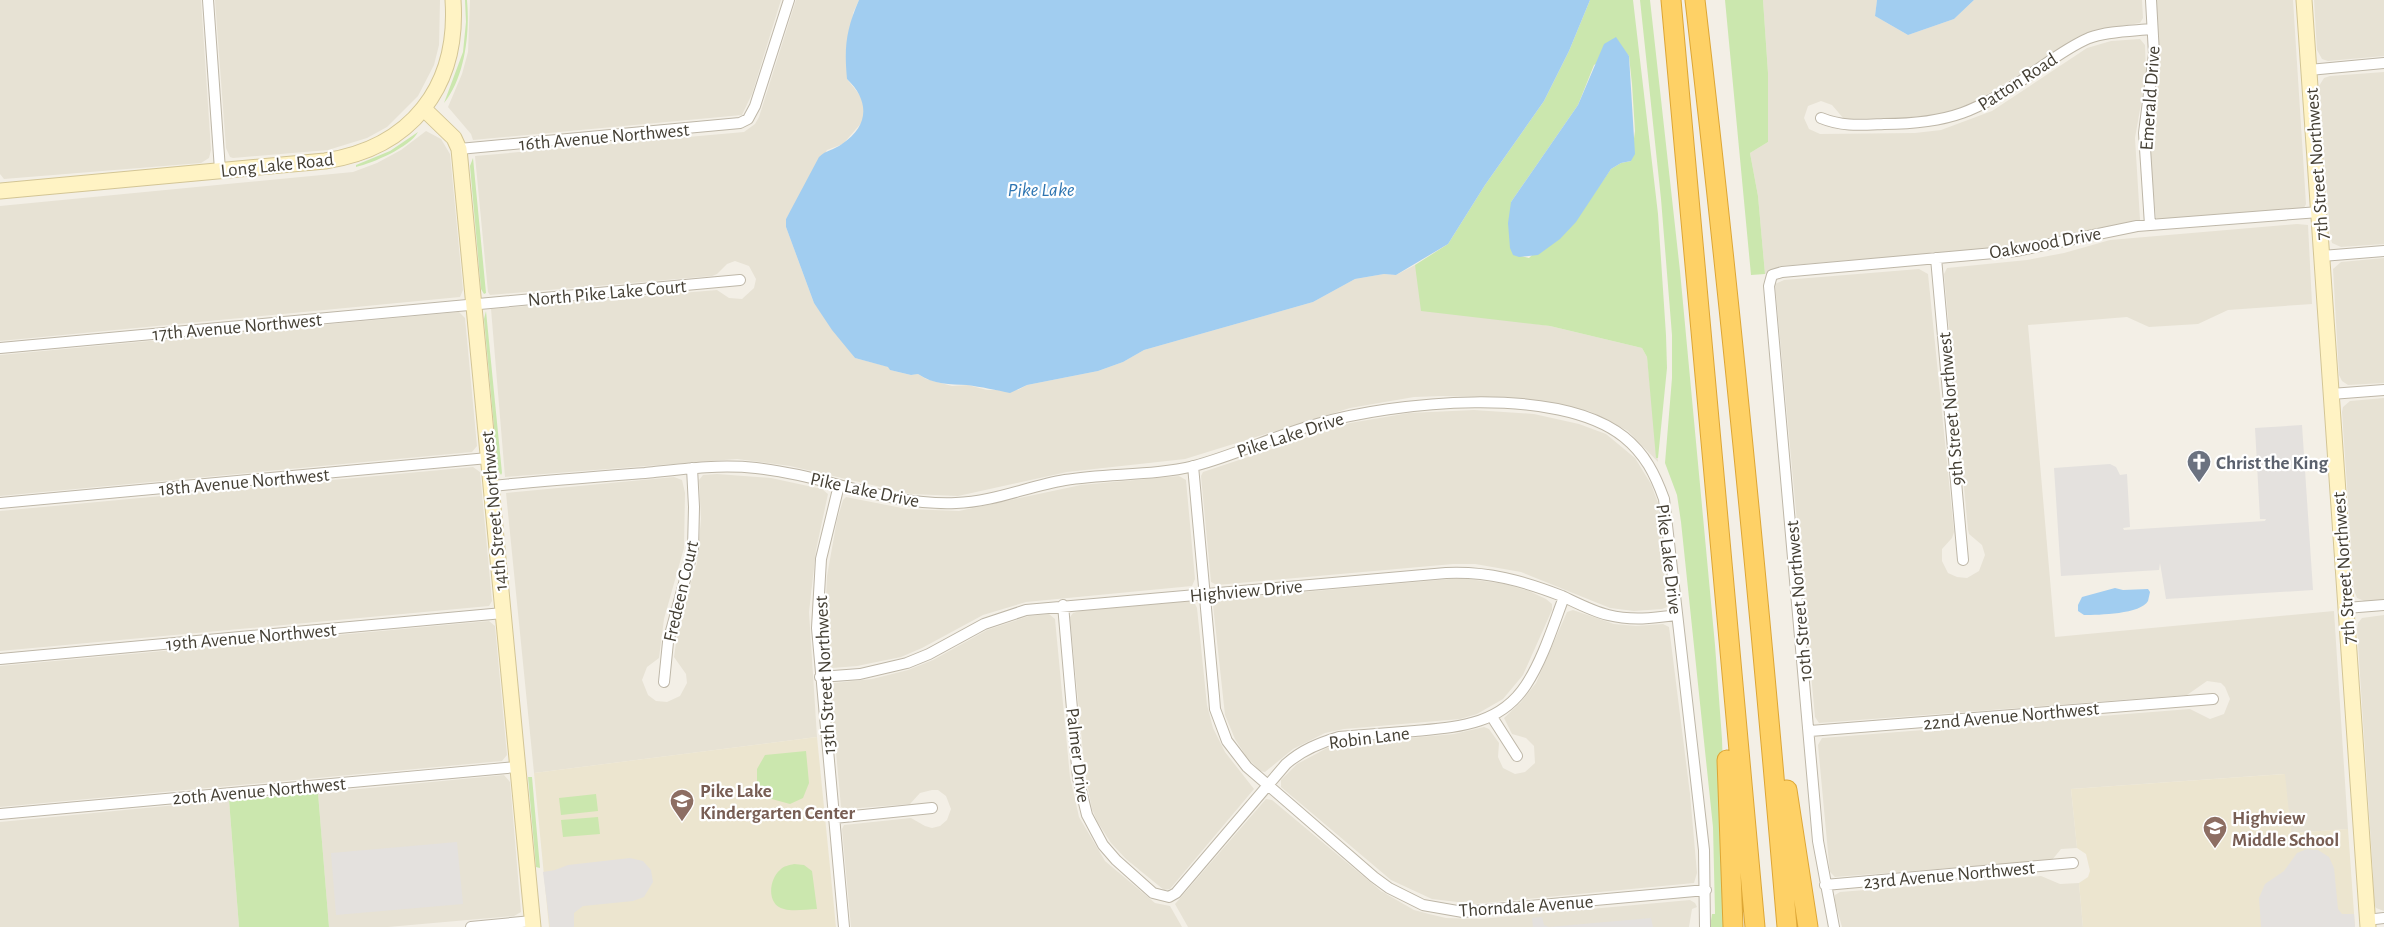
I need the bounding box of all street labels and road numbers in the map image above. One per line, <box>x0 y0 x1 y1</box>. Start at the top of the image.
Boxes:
street label: Emerald Drive <box>2137 45 2164 151</box>
street label: Patton Road <box>1975 50 2061 115</box>
street label: 7th Street Northwest <box>2303 87 2332 241</box>
street label: 16th Avenue Northwest <box>518 121 690 154</box>
street label: Long Lake Road <box>220 150 335 181</box>
street label: Oakwood Drive <box>1988 224 2103 263</box>
street label: North Pike Lake Court <box>527 277 687 310</box>
street label: 17th Avenue Northwest <box>152 311 323 344</box>
street label: 9th Street Northwest <box>1935 331 1968 486</box>
street label: Pike Lake Drive <box>1235 409 1346 462</box>
street label: 14th Street Northwest <box>478 430 511 592</box>
street label: 18th Avenue Northwest <box>158 466 330 499</box>
street label: Pike Lake Drive <box>808 470 921 511</box>
street label: 7th Street Northwest <box>2330 491 2359 645</box>
street label: Pike Lake Drive <box>1652 503 1685 616</box>
street label: 10th Street Northwest <box>1783 520 1816 682</box>
street label: Fredeen Court <box>661 539 702 644</box>
street label: Highview Drive <box>1189 577 1303 606</box>
street label: 13th Street Northwest <box>812 595 839 755</box>
street label: 19th Avenue Northwest <box>165 621 337 654</box>
street label: 22nd Avenue Northwest <box>1922 699 2100 734</box>
street label: Palmer Drive <box>1062 707 1093 804</box>
street label: Robin Lane <box>1328 724 1411 753</box>
street label: 20th Avenue Northwest <box>172 774 347 809</box>
street label: 23rd Avenue Northwest <box>1863 859 2036 892</box>
street label: Thorndale Avenue <box>1458 892 1594 921</box>

